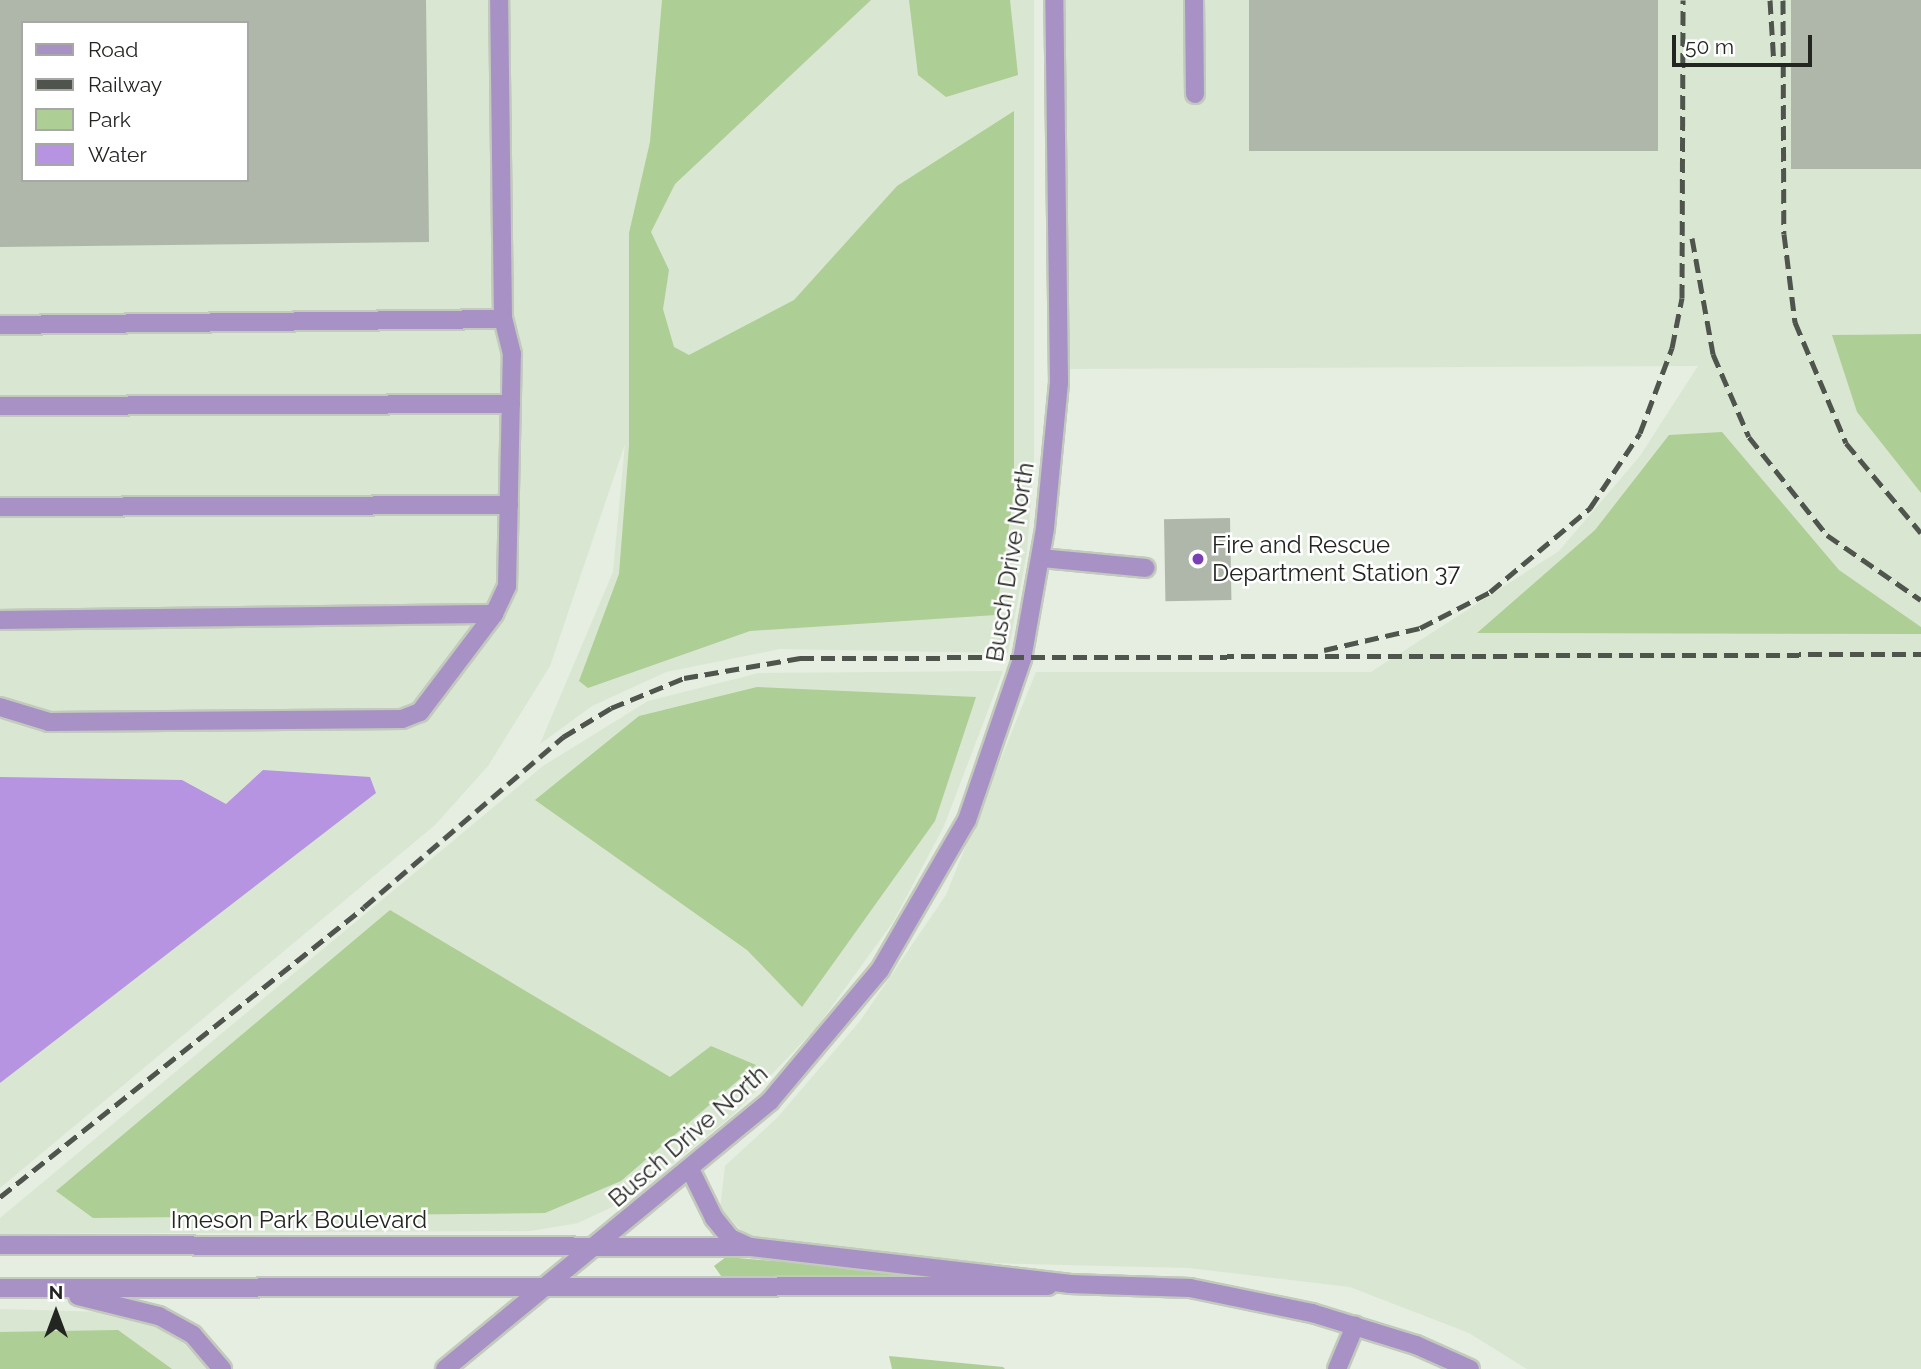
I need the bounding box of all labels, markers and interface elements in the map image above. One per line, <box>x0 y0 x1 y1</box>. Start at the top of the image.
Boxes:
legend <box>21 21 248 182</box>
scale bar <box>1676 21 1816 65</box>
text: 50 m <box>1685 34 1734 59</box>
text: Road <box>88 37 138 62</box>
text: Railway <box>88 72 162 97</box>
text: Park <box>88 107 131 132</box>
text: Water <box>88 142 147 167</box>
street label: Busch Drive North <box>980 460 1040 664</box>
place label: Fire and Rescue Department Station 37 <box>1212 531 1460 587</box>
marker: Fire and Rescue Department Station 37 <box>1190 551 1206 567</box>
street label: Busch Drive North <box>602 1059 774 1213</box>
street label: Imeson Park Boulevard <box>171 1206 427 1234</box>
north arrow <box>21 1278 91 1348</box>
text: N <box>49 1281 63 1303</box>

